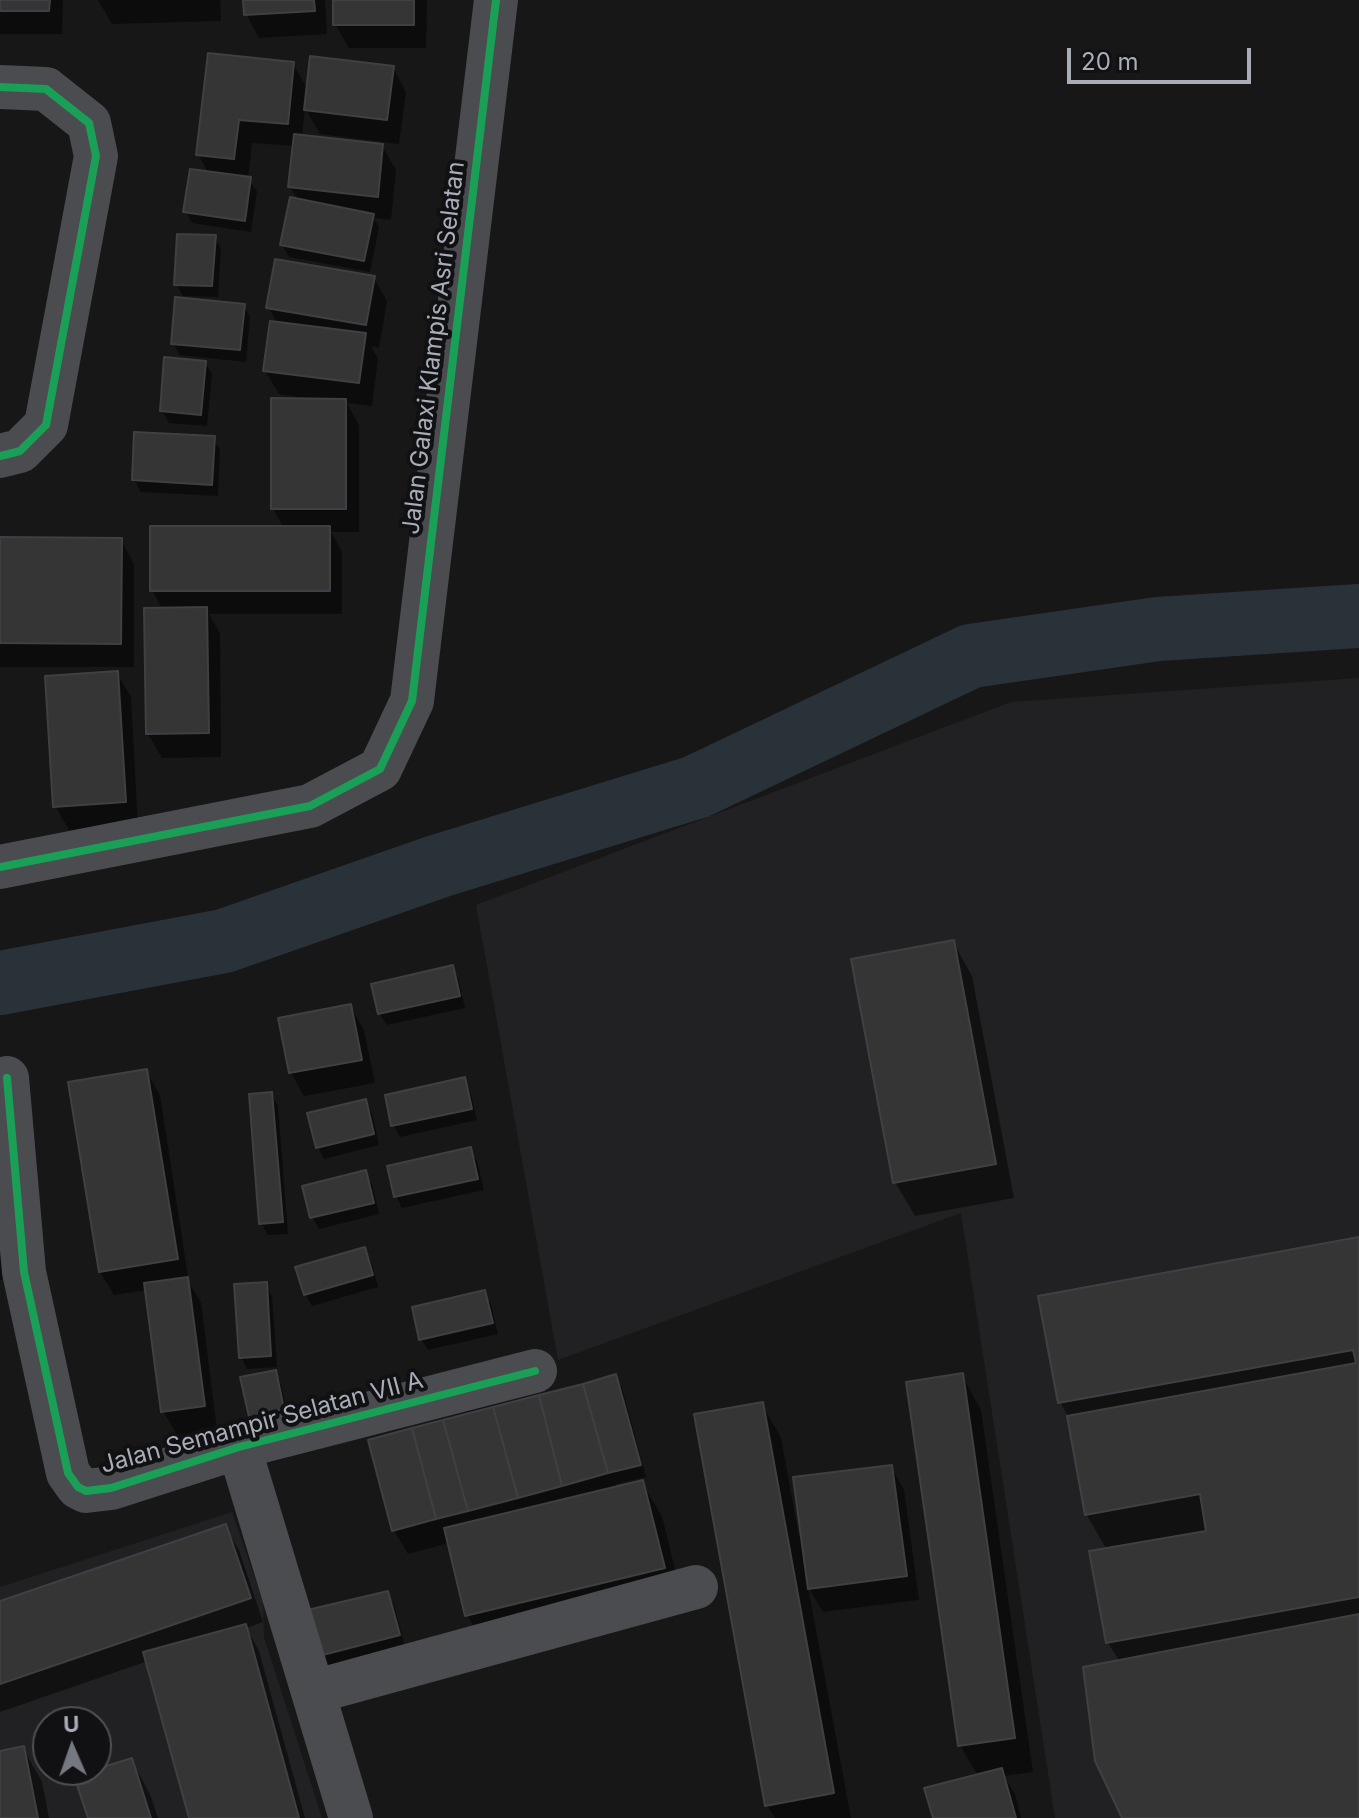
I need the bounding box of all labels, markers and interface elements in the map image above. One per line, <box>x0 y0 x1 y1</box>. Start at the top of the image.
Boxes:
scale bar <box>1071 32 1255 82</box>
text: 20 m <box>1081 47 1139 76</box>
street label: Jalan Galaxi Klampis Asri Selatan <box>397 160 471 536</box>
street label: Jalan Semampir Selatan VII A <box>98 1366 426 1480</box>
north arrow <box>32 1706 112 1786</box>
text: U <box>63 1711 80 1737</box>

